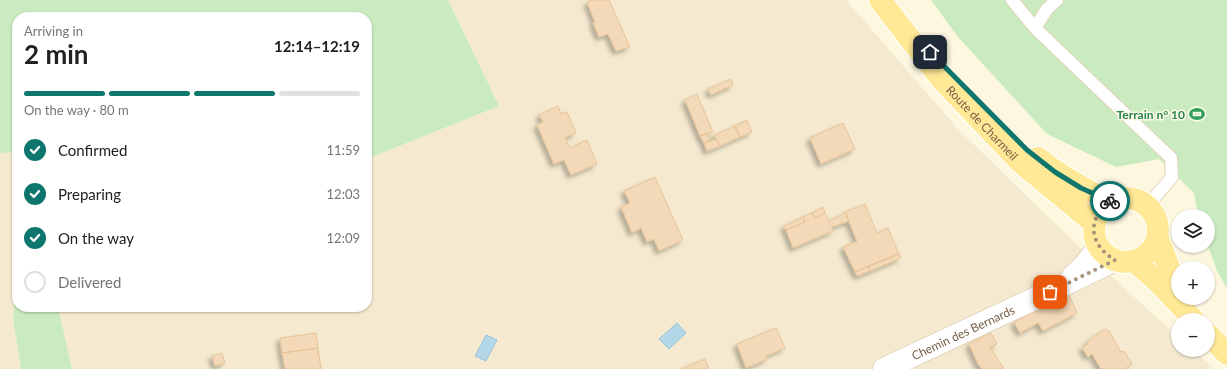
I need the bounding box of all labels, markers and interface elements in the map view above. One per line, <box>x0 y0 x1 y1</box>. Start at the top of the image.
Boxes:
text: Arriving in <box>24 23 83 39</box>
pin <box>913 35 947 69</box>
text: 12:14–12:19 <box>274 37 360 55</box>
text: 2 min <box>24 38 88 70</box>
icon: home <box>919 41 941 63</box>
street label: Route de Charmeil <box>943 82 1022 163</box>
text: On the way · 80 m <box>24 102 129 118</box>
sports icon: Terrain n° 10 <box>1188 105 1206 123</box>
place label: Terrain n° 10 <box>1117 107 1185 122</box>
icon: check <box>24 139 46 161</box>
text: Confirmed <box>58 141 127 159</box>
text: 11:59 <box>327 142 360 158</box>
courier <box>1090 181 1130 221</box>
icon: check <box>24 183 46 205</box>
text: Preparing <box>58 185 121 203</box>
text: 12:03 <box>327 186 360 202</box>
icon: bike <box>1099 190 1121 212</box>
map controls <box>1171 209 1215 357</box>
button: layers <box>1171 209 1215 253</box>
icon: check <box>24 227 46 249</box>
text: On the way <box>58 229 134 247</box>
text: 12:09 <box>327 230 360 246</box>
button: + <box>1171 261 1215 305</box>
text: Delivered <box>58 273 121 291</box>
pin <box>1033 275 1067 309</box>
icon: bag <box>1039 281 1061 303</box>
street label: Chemin des Bernards <box>909 302 1017 363</box>
button: − <box>1171 313 1215 357</box>

